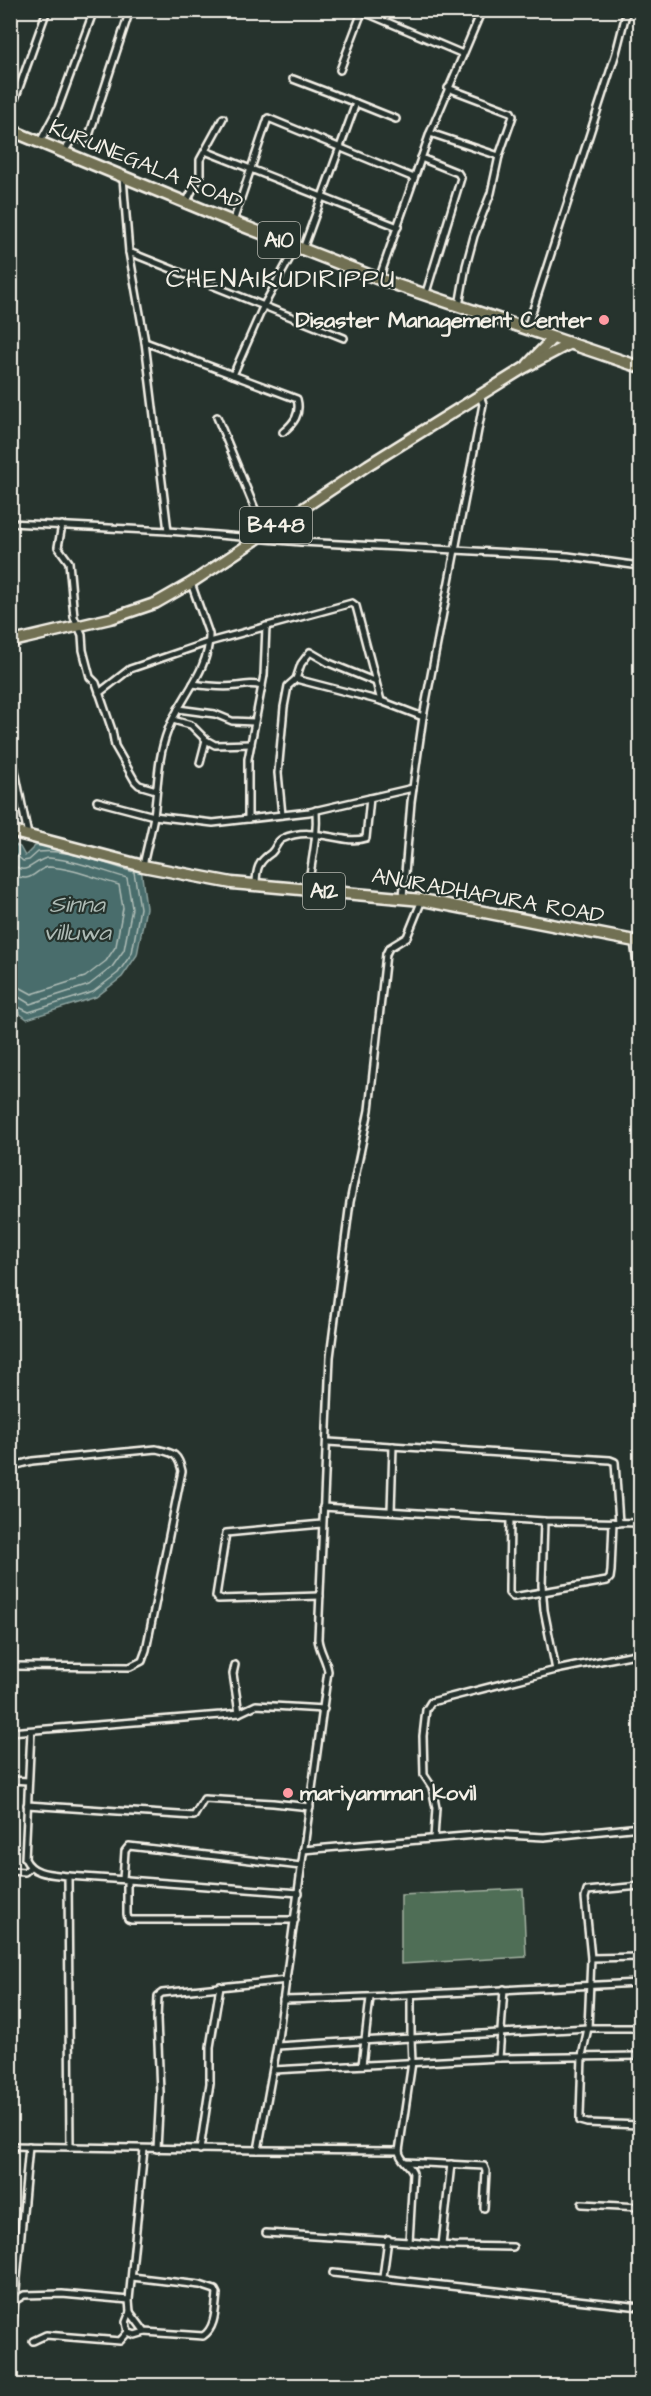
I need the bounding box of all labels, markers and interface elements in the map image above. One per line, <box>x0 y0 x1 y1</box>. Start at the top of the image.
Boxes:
street label: KURUNEGALA ROAD <box>44 112 248 218</box>
road number: A10 <box>258 222 300 258</box>
district label: CHENAIKUDIRIPPU <box>166 261 396 297</box>
place label: Disaster Management Center <box>295 305 593 337</box>
marker: Disaster Management Center <box>597 313 611 327</box>
road number: B448 <box>240 507 312 543</box>
street label: ANURADHAPURA ROAD <box>369 860 607 932</box>
road number: A12 <box>303 873 345 909</box>
water label: Sinna villuwa <box>43 888 113 950</box>
place label: mariyamman kovil <box>300 1778 477 1811</box>
marker: mariyamman kovil <box>281 1786 295 1800</box>

